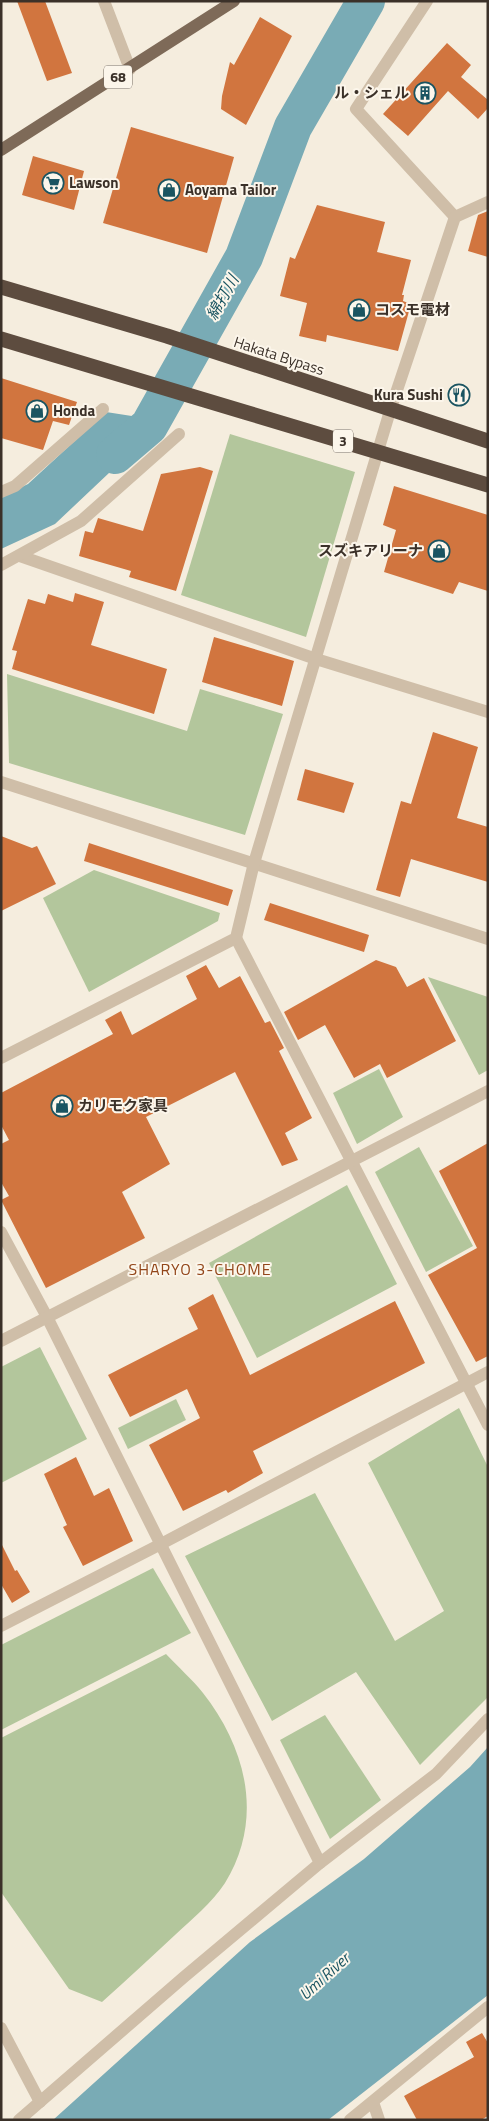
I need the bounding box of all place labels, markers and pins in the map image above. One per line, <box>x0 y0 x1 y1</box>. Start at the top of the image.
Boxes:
place label: ル・シェル <box>334 81 409 104</box>
building icon: ル・シェル <box>413 81 437 105</box>
supermarket icon: Lawson <box>41 171 65 195</box>
place label: Lawson <box>69 171 119 194</box>
shop icon: Aoyama Tailor <box>157 178 181 202</box>
place label: Aoyama Tailor <box>185 178 277 201</box>
shop icon: コスモ電材 <box>347 298 371 322</box>
place label: コスモ電材 <box>375 298 450 321</box>
place label: Kura Sushi <box>374 383 443 406</box>
restaurant icon: Kura Sushi <box>447 383 471 407</box>
shop icon: Honda <box>25 399 49 423</box>
place label: Honda <box>53 399 96 422</box>
place label: スズキアリーナ <box>318 539 423 562</box>
shop icon: スズキアリーナ <box>427 539 451 563</box>
shop icon: カリモク家具 <box>50 1094 74 1118</box>
place label: カリモク家具 <box>78 1094 168 1117</box>

